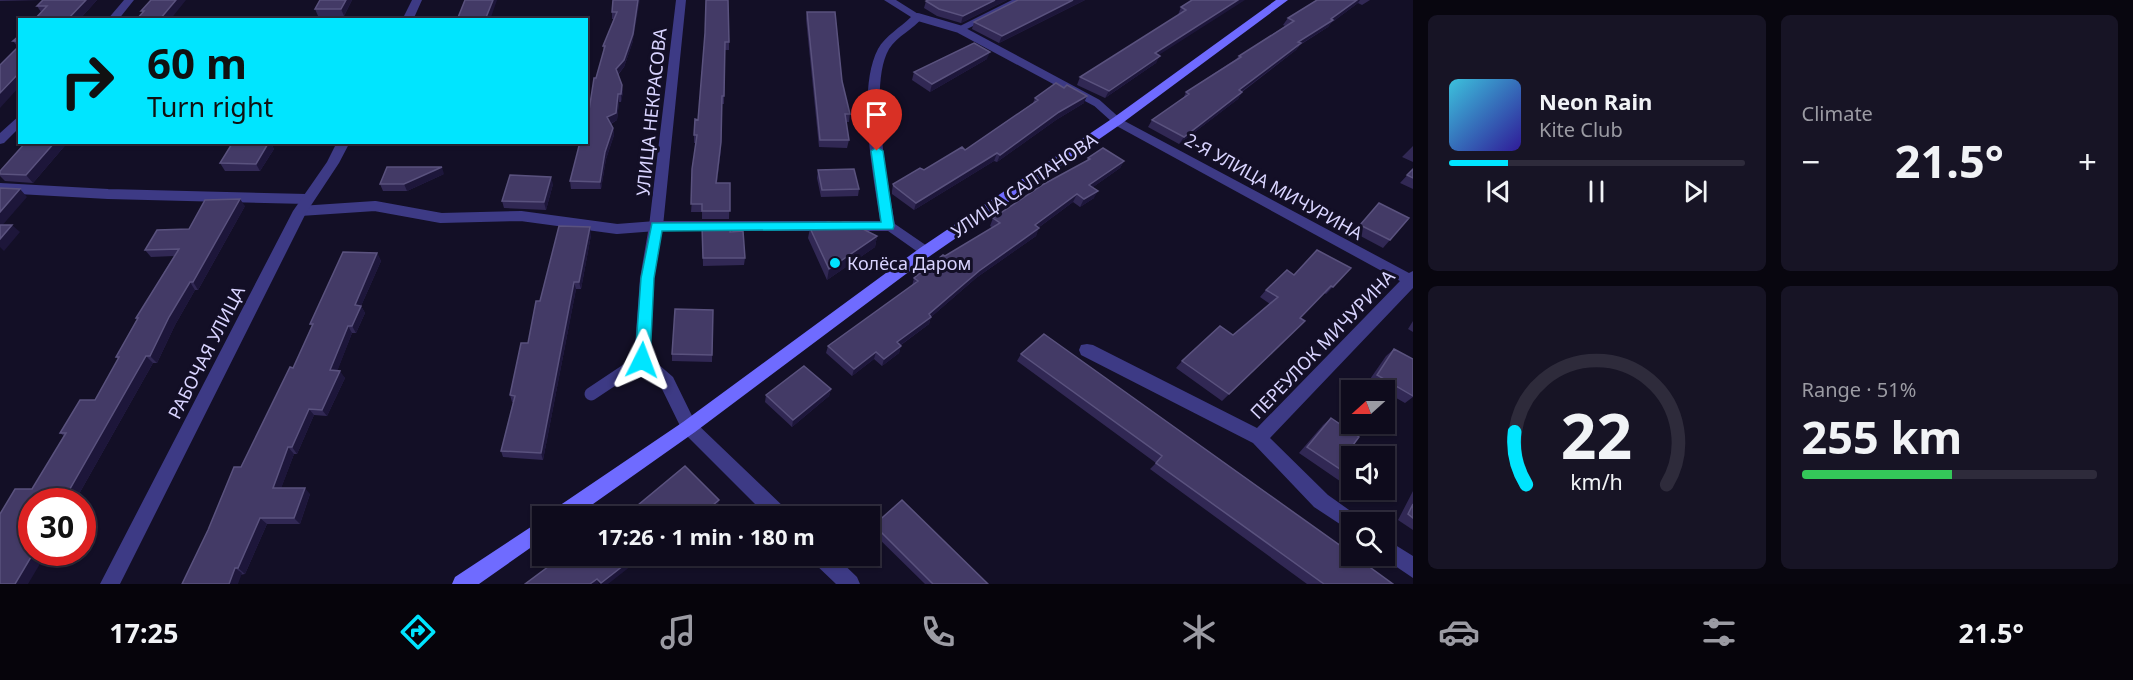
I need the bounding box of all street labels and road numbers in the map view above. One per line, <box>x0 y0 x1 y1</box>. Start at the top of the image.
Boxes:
street label: УЛИЦА НЕКРАСОВА <box>630 26 672 197</box>
street label: УЛИЦА САЛТАНОВА <box>946 127 1102 243</box>
street label: 2-Я УЛИЦА МИЧУРИНА <box>1181 127 1368 245</box>
street label: ПЕРЕУЛОК МИЧУРИНА <box>1245 264 1400 424</box>
street label: РАБОЧАЯ УЛИЦА <box>162 281 250 423</box>

